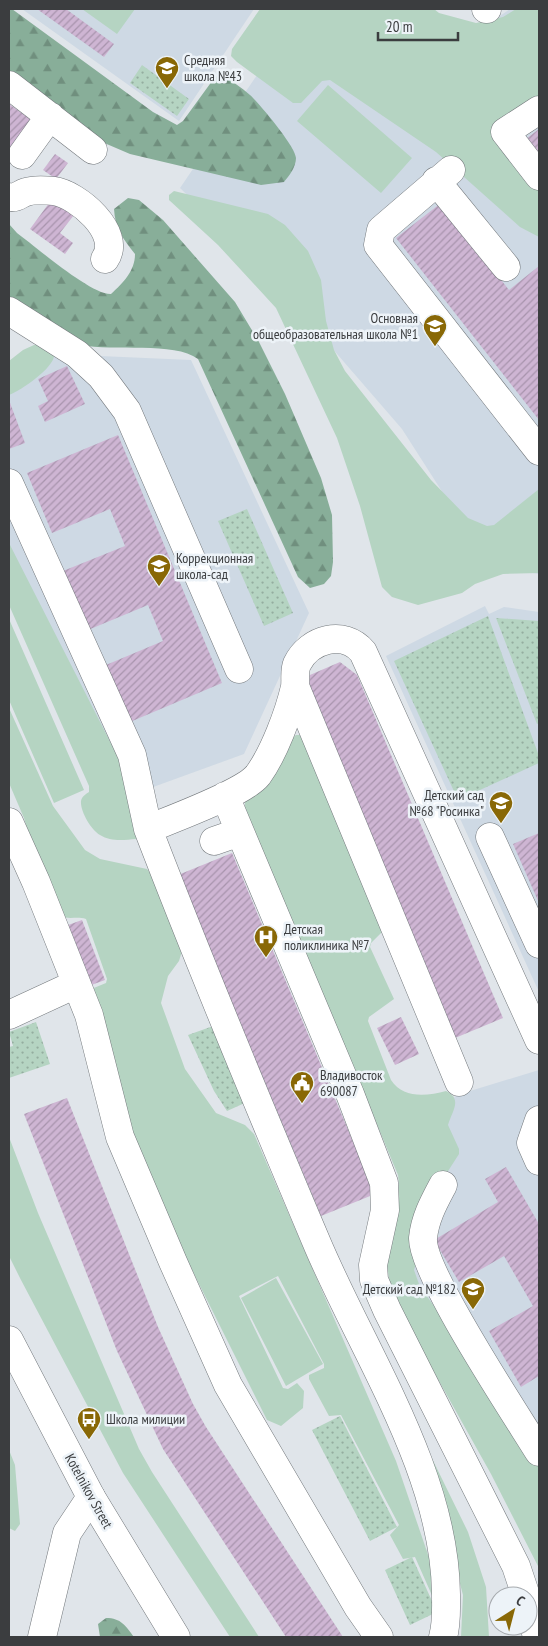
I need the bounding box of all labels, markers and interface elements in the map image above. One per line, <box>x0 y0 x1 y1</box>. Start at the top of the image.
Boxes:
scale bar <box>378 10 458 42</box>
text: 20 m <box>386 17 412 36</box>
place label: Средняя школа №43 <box>184 51 242 85</box>
school or university icon: Средняя школа №43 <box>154 55 180 89</box>
place label: Основная общеобразовательная школа №1 <box>253 309 418 343</box>
school or university icon: Основная общеобразовательная школа №1 <box>422 313 448 347</box>
place label: Коррекционная школа-сад <box>176 549 253 583</box>
school or university icon: Коррекционная школа-сад <box>146 553 172 587</box>
place label: Детский сад №68 "Росинка" <box>409 786 484 820</box>
school or university icon: Детский сад №68 "Росинка" <box>488 790 514 824</box>
place label: Детская поликлиника №7 <box>284 920 369 954</box>
hospital icon: Детская поликлиника №7 <box>253 924 279 958</box>
place label: Владивосток 690087 <box>320 1066 383 1100</box>
public building icon: Владивосток 690087 <box>289 1070 315 1104</box>
school or university icon: Детский сад №182 <box>460 1276 486 1310</box>
place label: Детский сад №182 <box>363 1280 456 1298</box>
bus stop icon: Школа милиции <box>76 1406 102 1440</box>
place label: Школа милиции <box>106 1410 185 1428</box>
street label: Kotelnikov Street <box>61 1451 117 1532</box>
north arrow <box>488 1586 538 1636</box>
text: С <box>513 1591 529 1610</box>

